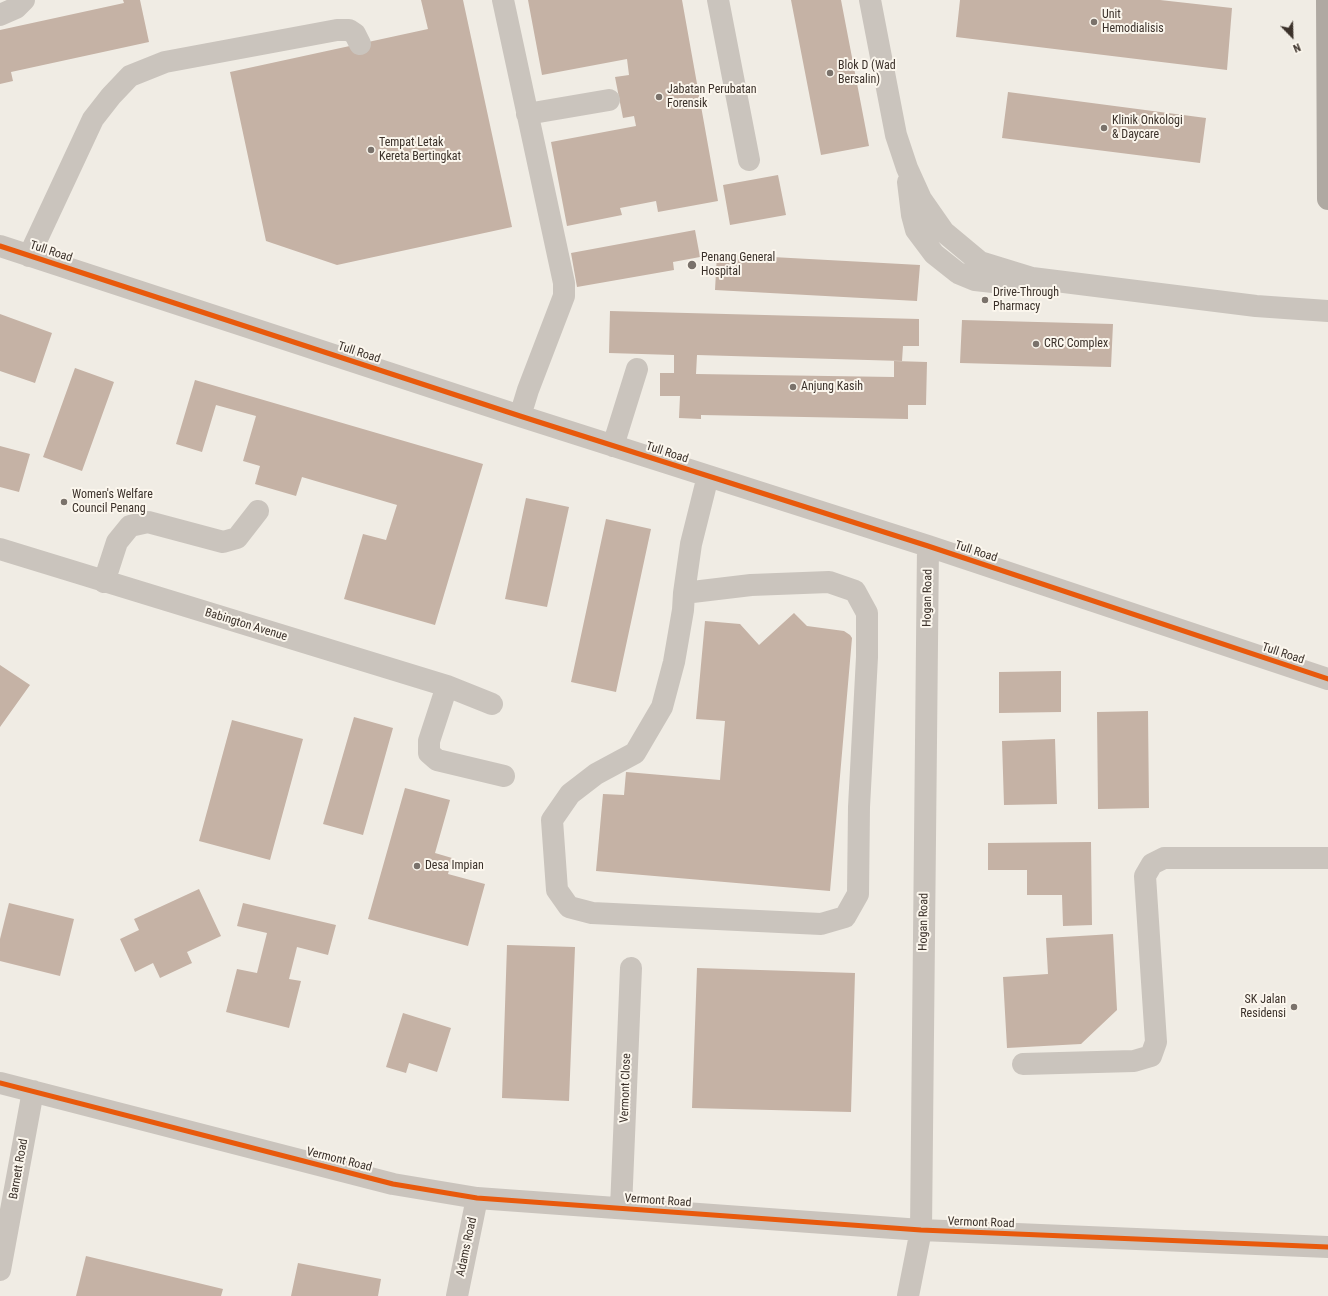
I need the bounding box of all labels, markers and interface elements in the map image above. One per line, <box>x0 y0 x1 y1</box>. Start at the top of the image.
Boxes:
place label: Unit Hemodialisis <box>1102 8 1164 36</box>
north arrow <box>1272 16 1312 56</box>
marker: Unit Hemodialisis <box>1089 17 1099 27</box>
text: N <box>1291 40 1303 55</box>
place label: Blok D (Wad Bersalin) <box>838 59 896 87</box>
marker: Blok D (Wad Bersalin) <box>825 68 835 78</box>
place label: Jabatan Perubatan Forensik <box>667 83 757 111</box>
marker: Jabatan Perubatan Forensik <box>654 92 664 102</box>
place label: Klinik Onkologi & Daycare <box>1112 114 1183 142</box>
marker: Klinik Onkologi & Daycare <box>1099 123 1109 133</box>
place label: Tempat Letak Kereta Bertingkat <box>379 136 461 164</box>
marker: Tempat Letak Kereta Bertingkat <box>366 145 376 155</box>
street label: Tull Road <box>28 238 74 266</box>
place label: Penang General Hospital <box>701 251 775 279</box>
marker: Penang General Hospital <box>686 259 698 271</box>
place label: Drive-Through Pharmacy <box>993 286 1059 314</box>
marker: Drive-Through Pharmacy <box>980 295 990 305</box>
place label: CRC Complex <box>1044 337 1108 351</box>
street label: Tull Road <box>336 339 382 367</box>
marker: CRC Complex <box>1031 339 1041 349</box>
place label: Anjung Kasih <box>801 380 863 394</box>
marker: Anjung Kasih <box>788 382 798 392</box>
street label: Tull Road <box>644 439 690 467</box>
place label: Women's Welfare Council Penang <box>72 488 153 516</box>
marker: Women's Welfare Council Penang <box>59 497 69 507</box>
street label: Tull Road <box>953 538 999 566</box>
street label: Hogan Road <box>920 569 936 627</box>
street label: Babington Avenue <box>203 606 289 644</box>
street label: Tull Road <box>1260 640 1306 668</box>
place label: Desa Impian <box>425 859 484 873</box>
marker: Desa Impian <box>412 861 422 871</box>
street label: Hogan Road <box>916 893 932 951</box>
place label: SK Jalan Residensi <box>1240 993 1286 1021</box>
marker: SK Jalan Residensi <box>1289 1002 1299 1012</box>
street label: Vermont Close <box>618 1053 634 1123</box>
street label: Barnett Road <box>7 1138 31 1200</box>
street label: Vermont Road <box>305 1145 373 1175</box>
street label: Vermont Road <box>624 1191 692 1211</box>
street label: Vermont Road <box>947 1215 1015 1231</box>
street label: Adams Road <box>454 1216 480 1278</box>

